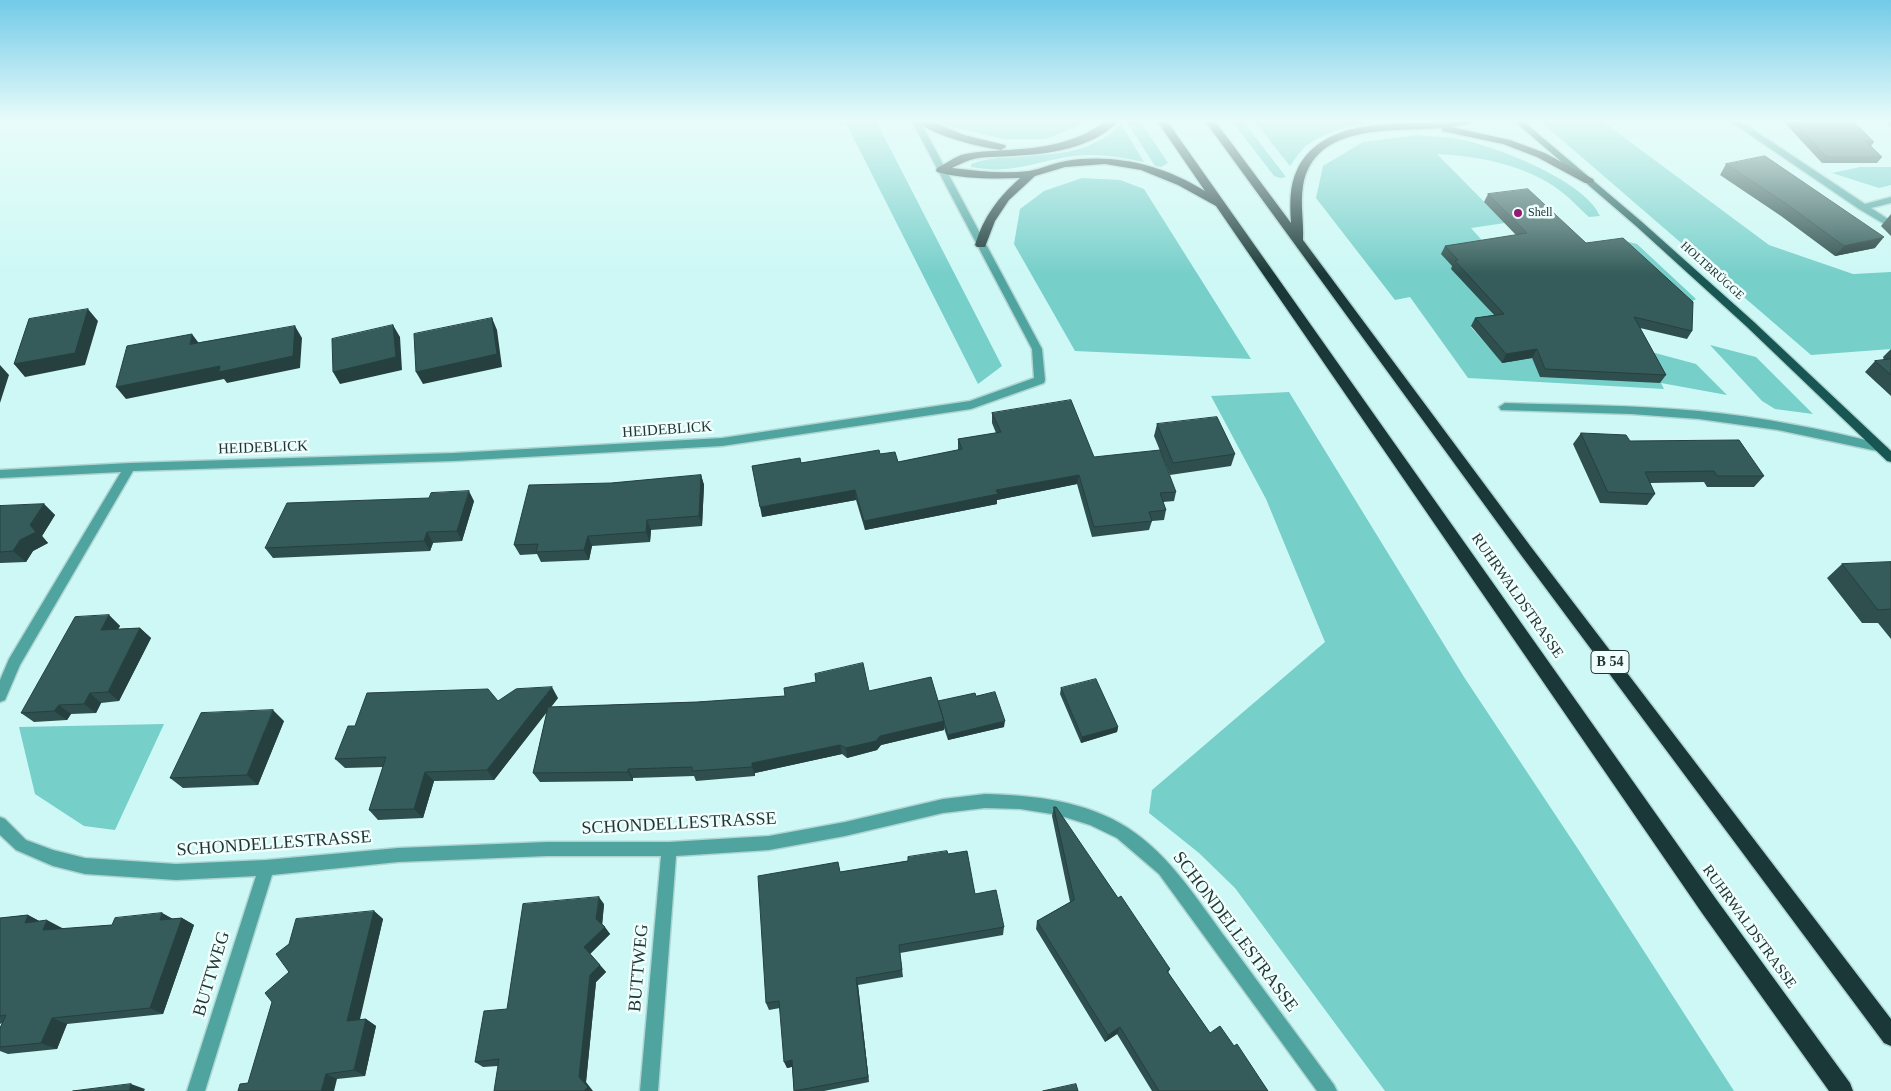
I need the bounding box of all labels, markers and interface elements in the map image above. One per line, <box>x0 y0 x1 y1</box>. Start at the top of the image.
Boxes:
place label: Shell <box>1528 206 1553 220</box>
marker: Shell <box>1512 207 1524 219</box>
street label: HOLTBRÜGGE <box>1677 239 1747 303</box>
street label: HEIDEBLICK <box>621 418 713 442</box>
street label: HEIDEBLICK <box>218 437 308 459</box>
street label: RUHRWALDSTRASSE <box>1467 530 1567 662</box>
road number: B 54 <box>1591 650 1629 674</box>
street label: SCHONDELLESTRASSE <box>581 808 777 840</box>
street label: SCHONDELLESTRASSE <box>176 826 372 862</box>
street label: SCHONDELLESTRASSE <box>1168 848 1302 1016</box>
street label: RUHRWALDSTRASSE <box>1698 862 1800 992</box>
street label: BUTTWEG <box>624 923 654 1013</box>
street label: BUTTWEG <box>189 929 235 1019</box>

